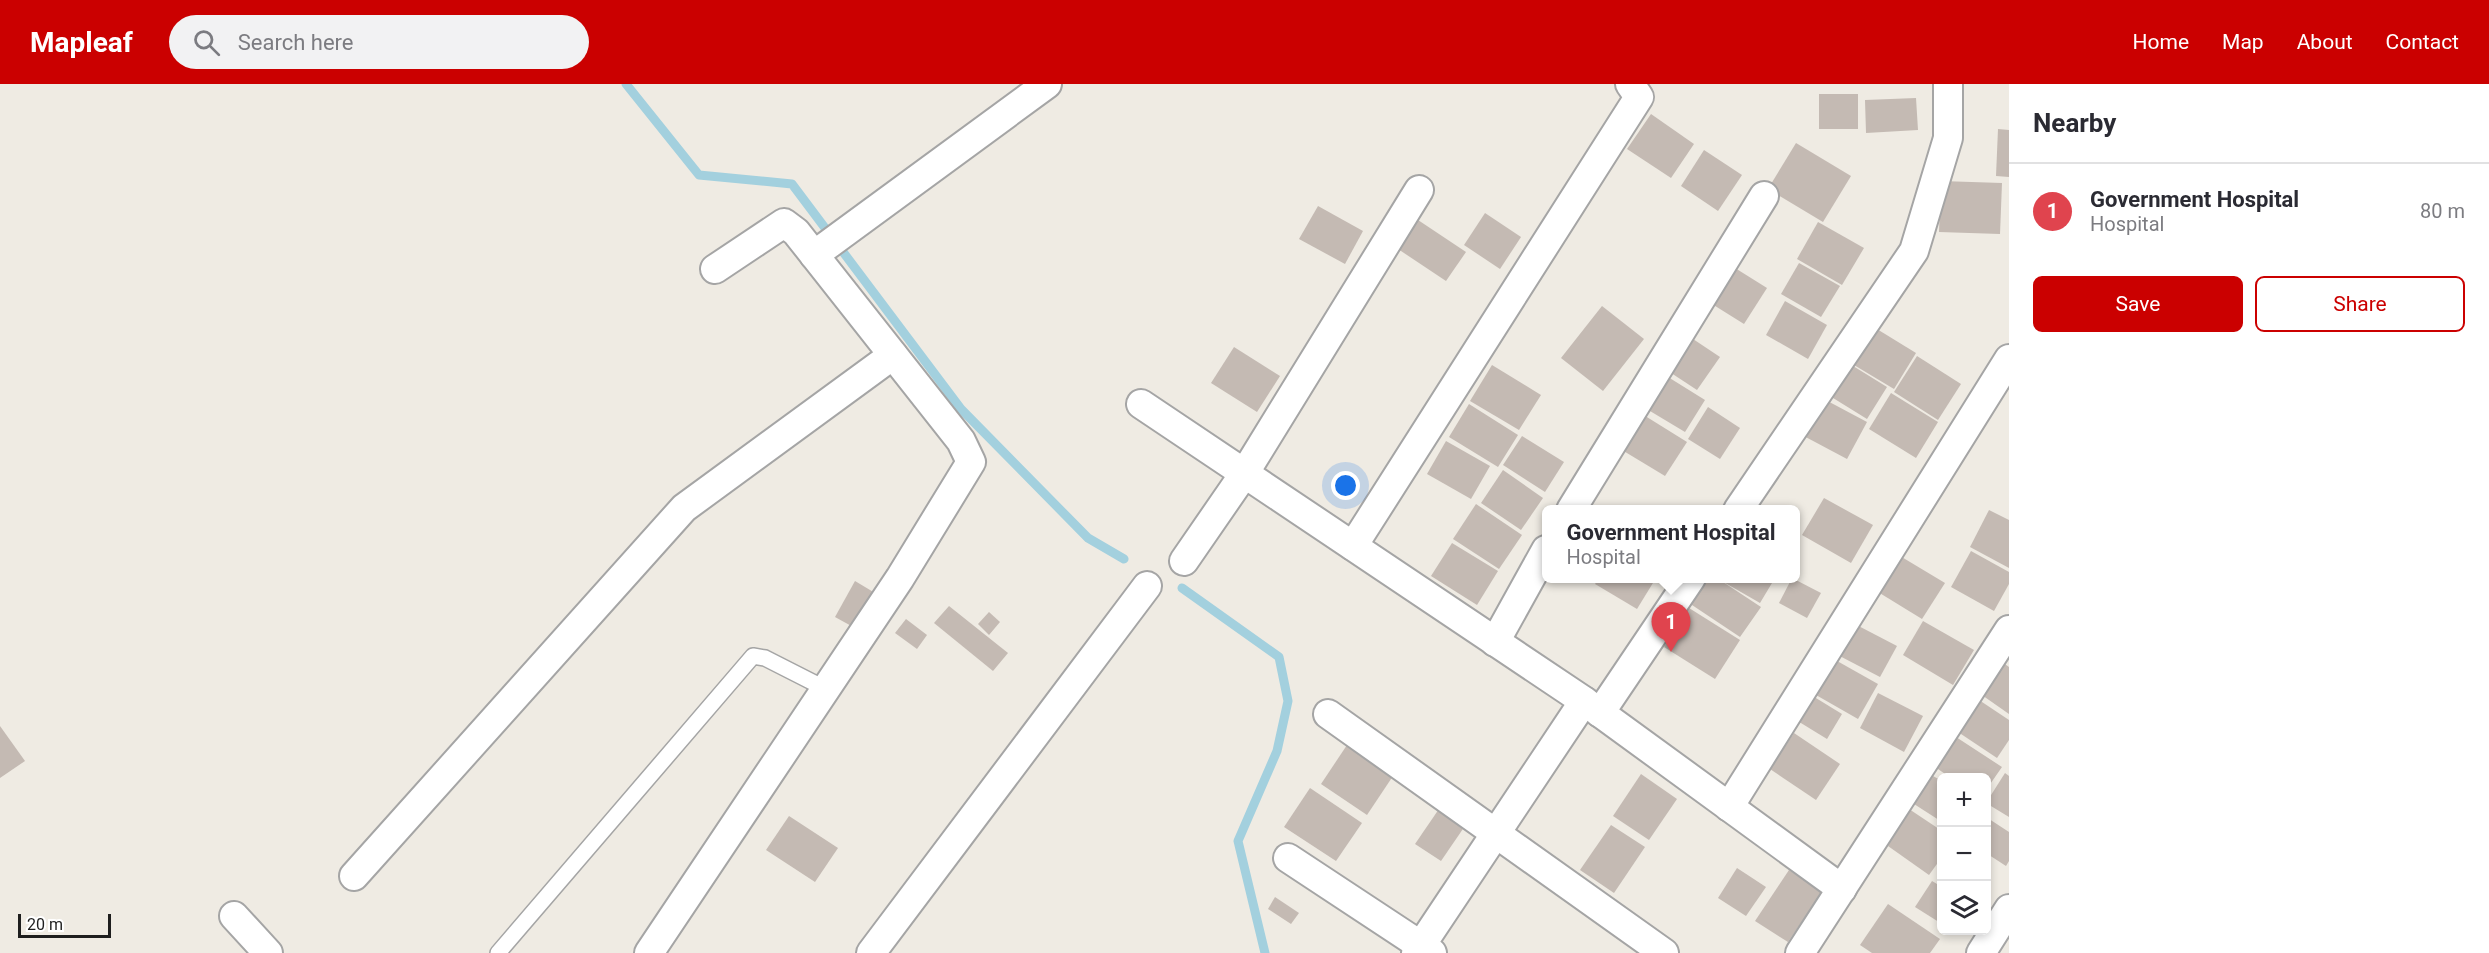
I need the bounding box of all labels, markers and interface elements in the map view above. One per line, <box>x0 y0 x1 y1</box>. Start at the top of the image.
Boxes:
search box <box>169 15 589 69</box>
text: Mapleaf <box>30 26 133 59</box>
icon: search <box>190 26 223 59</box>
text: Search here <box>238 30 354 55</box>
text: Home <box>2133 30 2189 54</box>
text: Map <box>2222 30 2264 54</box>
text: About <box>2297 30 2353 54</box>
text: Contact <box>2386 30 2459 54</box>
text: Nearby <box>2033 108 2116 138</box>
text: Government Hospital <box>2090 187 2299 212</box>
text: 1 <box>2047 199 2058 223</box>
text: 80 m <box>2420 199 2465 223</box>
text: Hospital <box>2090 212 2164 236</box>
button: Save <box>2033 276 2243 332</box>
button: Share <box>2255 276 2465 332</box>
your location <box>1331 471 1360 500</box>
popup <box>1542 505 1800 583</box>
text: Government Hospital <box>1566 520 1776 545</box>
text: Hospital <box>1566 545 1641 569</box>
pin: 1 <box>1652 602 1690 652</box>
map controls <box>1937 773 1991 935</box>
button: + <box>1937 773 1991 827</box>
button: − <box>1937 827 1991 881</box>
button: layers <box>1937 881 1991 935</box>
scale bar <box>18 911 111 938</box>
text: 20 m <box>27 915 63 934</box>

